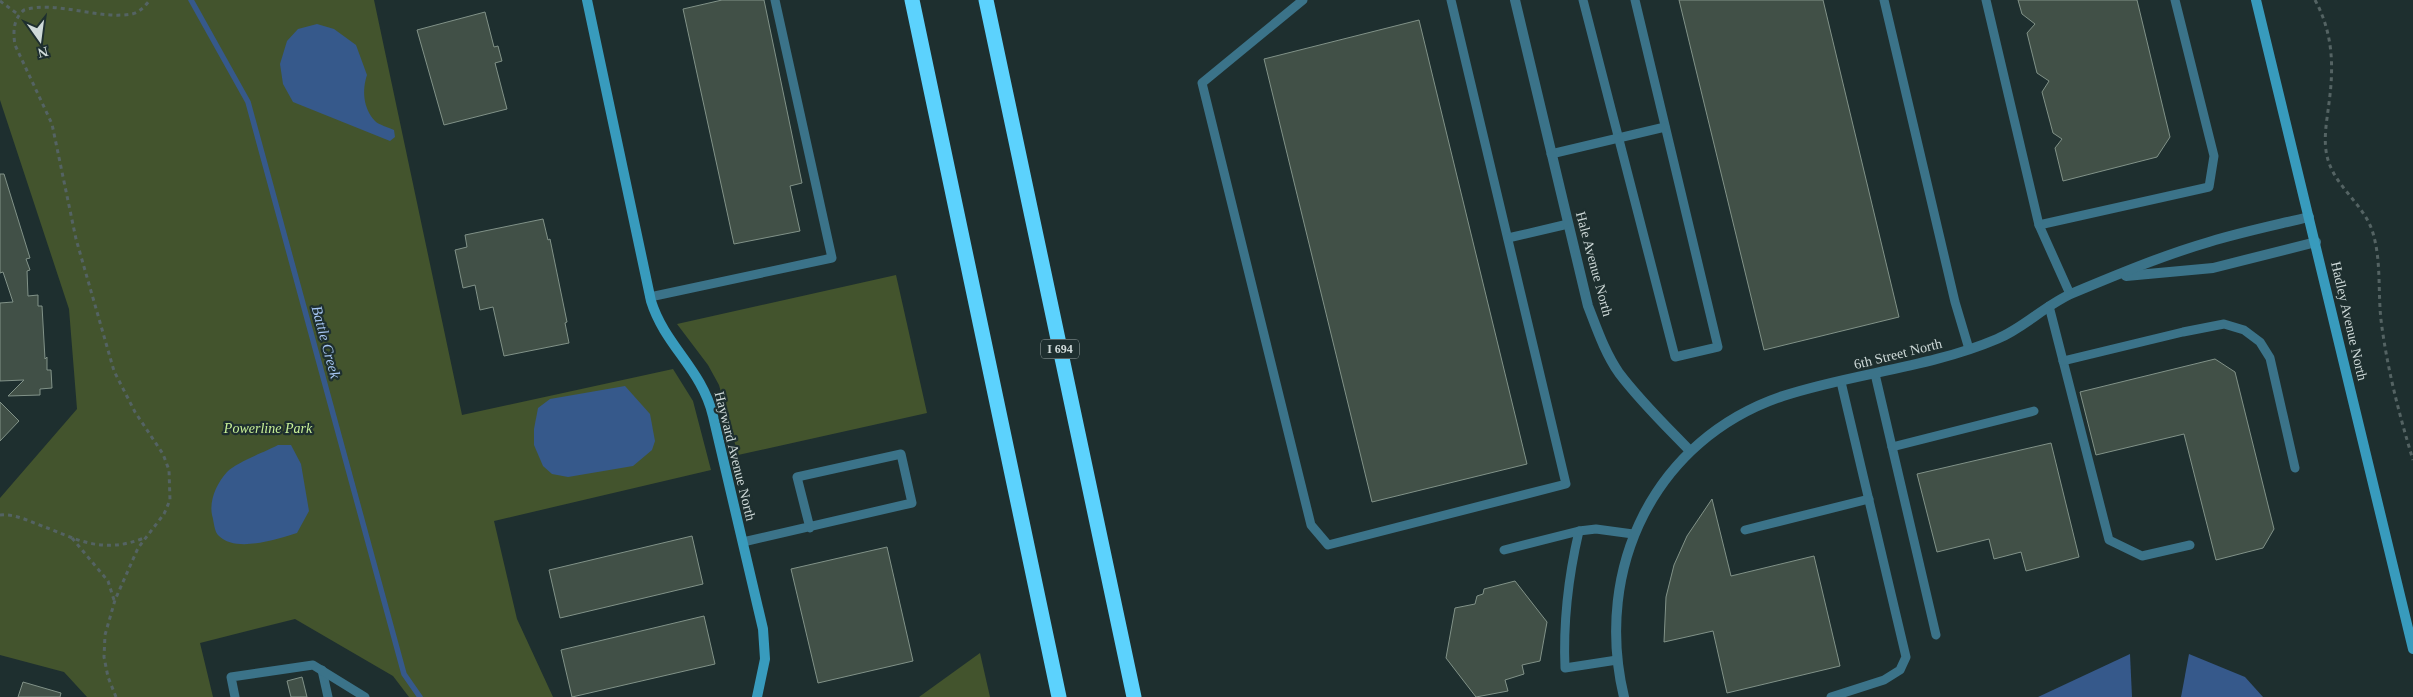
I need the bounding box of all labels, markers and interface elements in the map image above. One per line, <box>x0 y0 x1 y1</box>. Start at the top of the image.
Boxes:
north arrow <box>15 15 65 65</box>
text: N <box>36 44 50 61</box>
street label: Hale Avenue North <box>1573 210 1615 318</box>
street label: Hadley Avenue North <box>2328 260 2370 382</box>
water label: Battle Creek <box>309 304 343 381</box>
street label: 6th Street North <box>1852 336 1944 372</box>
road number: I 694 <box>1041 339 1079 358</box>
street label: Hayward Avenue North <box>712 390 758 522</box>
park label: Powerline Park <box>223 421 313 436</box>

